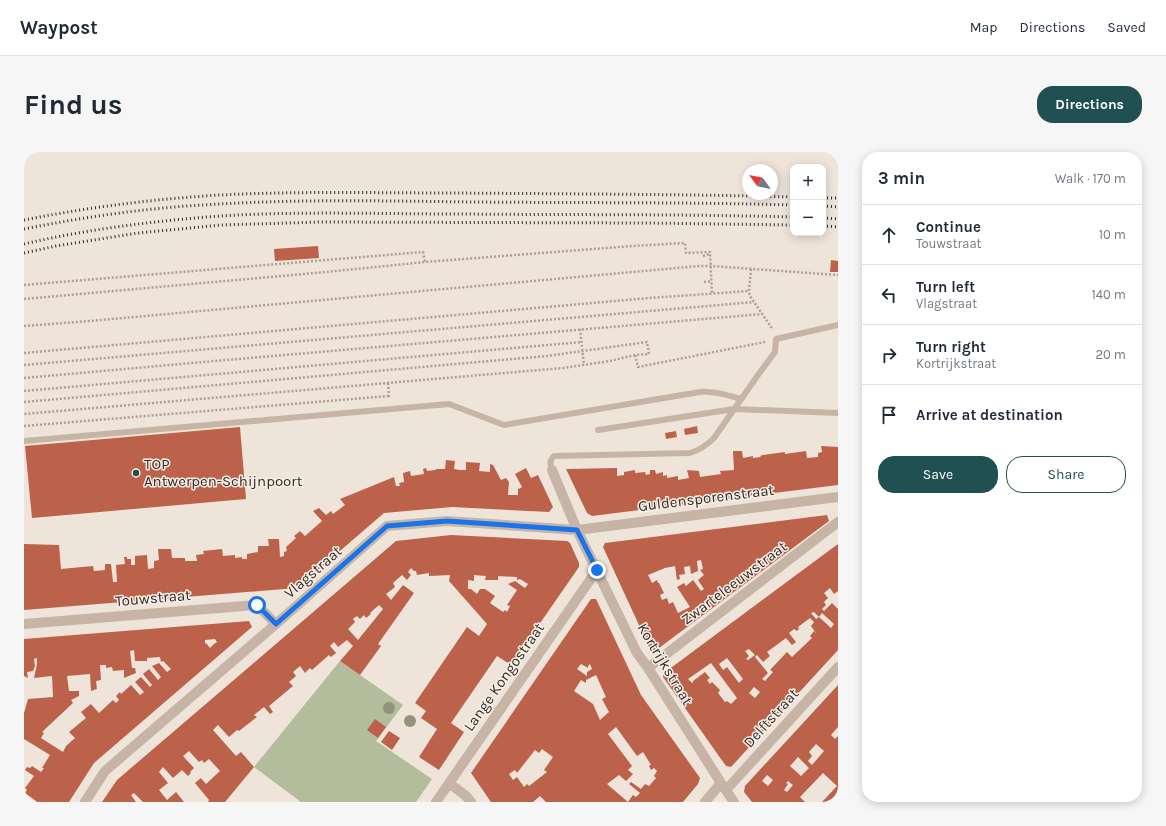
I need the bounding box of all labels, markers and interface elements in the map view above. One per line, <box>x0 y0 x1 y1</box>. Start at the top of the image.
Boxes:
text: Waypost <box>20 17 98 39</box>
text: Map <box>970 19 998 36</box>
text: Directions <box>1020 19 1085 36</box>
text: Saved <box>1107 19 1146 36</box>
button: Directions <box>1037 86 1142 123</box>
text: Find us <box>24 88 123 121</box>
north arrow <box>742 164 778 200</box>
map controls <box>790 164 826 236</box>
button: + <box>790 164 826 200</box>
text: 3 min <box>878 168 925 188</box>
text: Walk · 170 m <box>1055 171 1126 186</box>
button: − <box>790 200 826 236</box>
text: Continue <box>916 218 981 236</box>
icon: ahead <box>878 224 900 246</box>
text: 10 m <box>1099 227 1126 242</box>
text: Touwstraat <box>916 236 982 251</box>
text: Turn left <box>916 278 975 296</box>
icon: left <box>878 284 900 306</box>
text: 140 m <box>1091 287 1126 302</box>
text: Vlagstraat <box>916 296 977 311</box>
text: Turn right <box>916 338 986 356</box>
icon: right <box>878 344 900 366</box>
text: 20 m <box>1096 347 1126 362</box>
text: Kortrijkstraat <box>916 356 996 371</box>
icon: arrive <box>878 404 900 426</box>
text: Arrive at destination <box>916 406 1063 424</box>
place label: TOP Antwerpen-Schijnpoort <box>144 455 303 490</box>
button: Save <box>878 456 998 493</box>
button: Share <box>1006 456 1126 493</box>
marker: TOP Antwerpen-Schijnpoort <box>131 468 141 478</box>
street label: Guldensporenstraat <box>637 481 775 515</box>
street label: Zwarteleeuwstraat <box>678 537 791 629</box>
street label: Vlagstraat <box>281 542 346 602</box>
route end <box>588 561 606 579</box>
street label: Touwstraat <box>115 586 192 610</box>
route start <box>248 596 266 614</box>
street label: Lange Kongostraat <box>460 619 548 735</box>
street label: Kortrijkstraat <box>633 620 697 709</box>
street label: Delftstraat <box>740 684 803 751</box>

